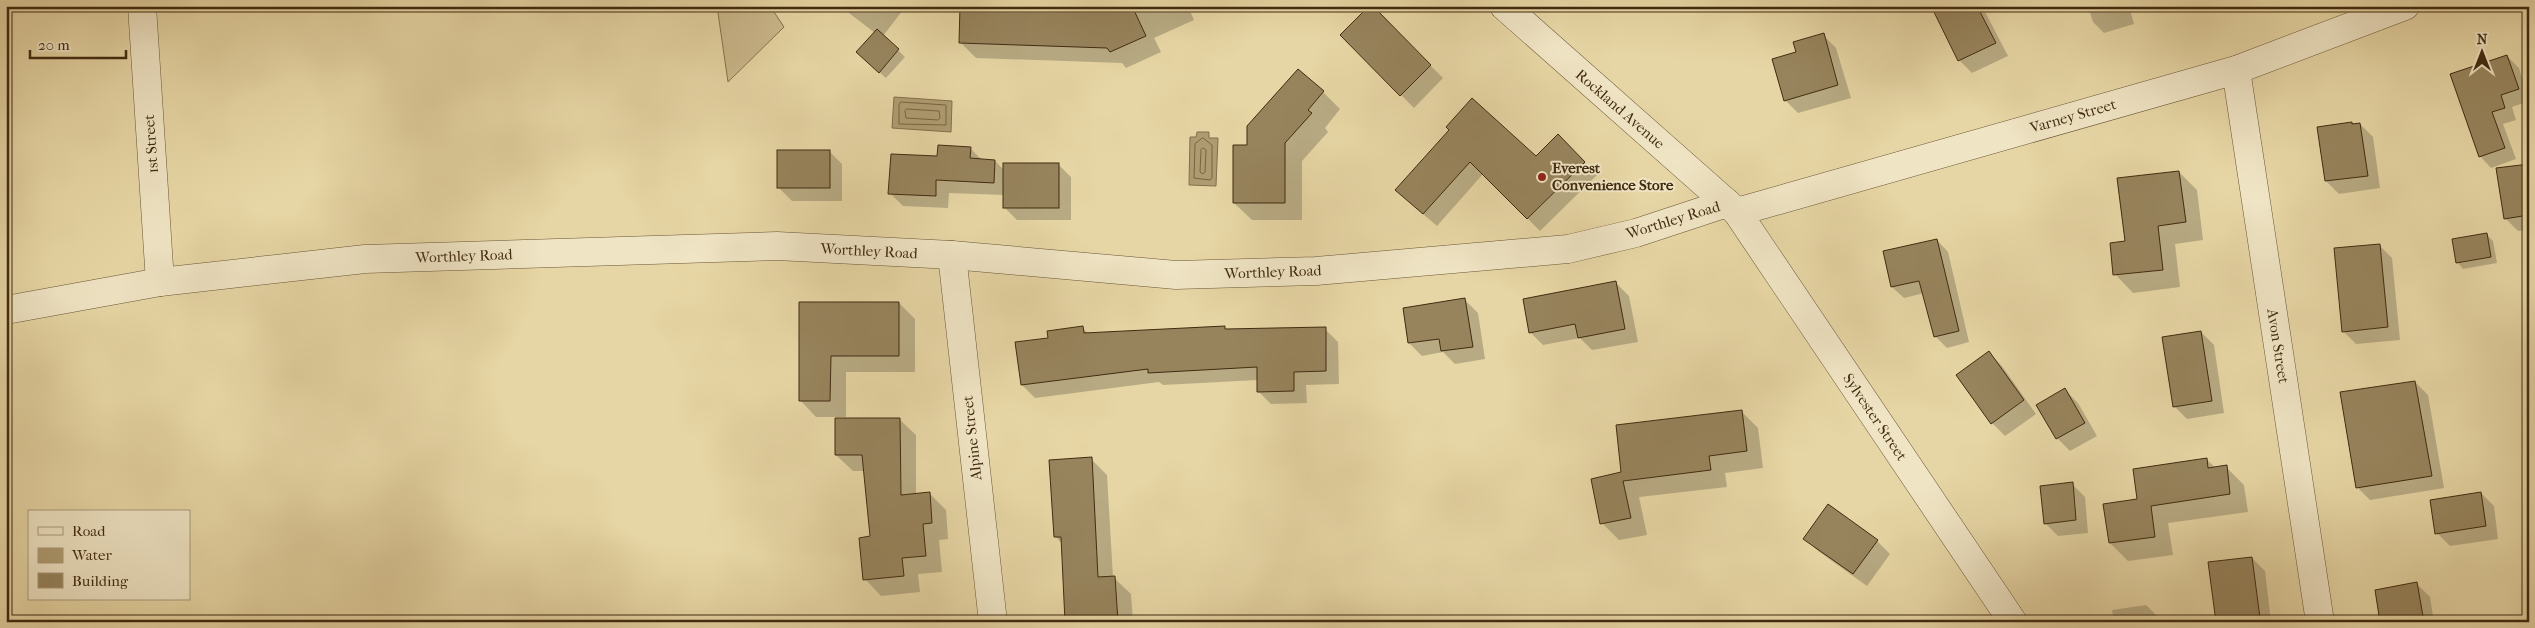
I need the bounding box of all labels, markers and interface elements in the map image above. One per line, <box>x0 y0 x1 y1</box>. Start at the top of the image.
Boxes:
scale bar <box>30 28 126 60</box>
north arrow <box>2458 28 2508 78</box>
text: N <box>2477 31 2488 48</box>
text: 20 m <box>38 36 70 54</box>
street label: Rockland Avenue <box>1572 65 1669 153</box>
street label: Varney Street <box>2027 95 2119 137</box>
street label: 1st Street <box>140 113 162 174</box>
place label: Everest Convenience Store <box>1552 159 1674 194</box>
marker: Everest Convenience Store <box>1536 171 1548 183</box>
street label: Worthley Road <box>1623 197 1723 243</box>
street label: Worthley Road <box>819 239 919 263</box>
street label: Worthley Road <box>414 245 514 267</box>
street label: Worthley Road <box>1223 261 1323 283</box>
street label: Avon Street <box>2263 306 2293 385</box>
street label: Sylvester Street <box>1839 370 1911 465</box>
street label: Alpine Street <box>959 394 986 482</box>
legend <box>28 510 190 600</box>
text: Road <box>72 522 106 540</box>
text: Water <box>71 546 112 564</box>
text: Building <box>72 572 129 590</box>

